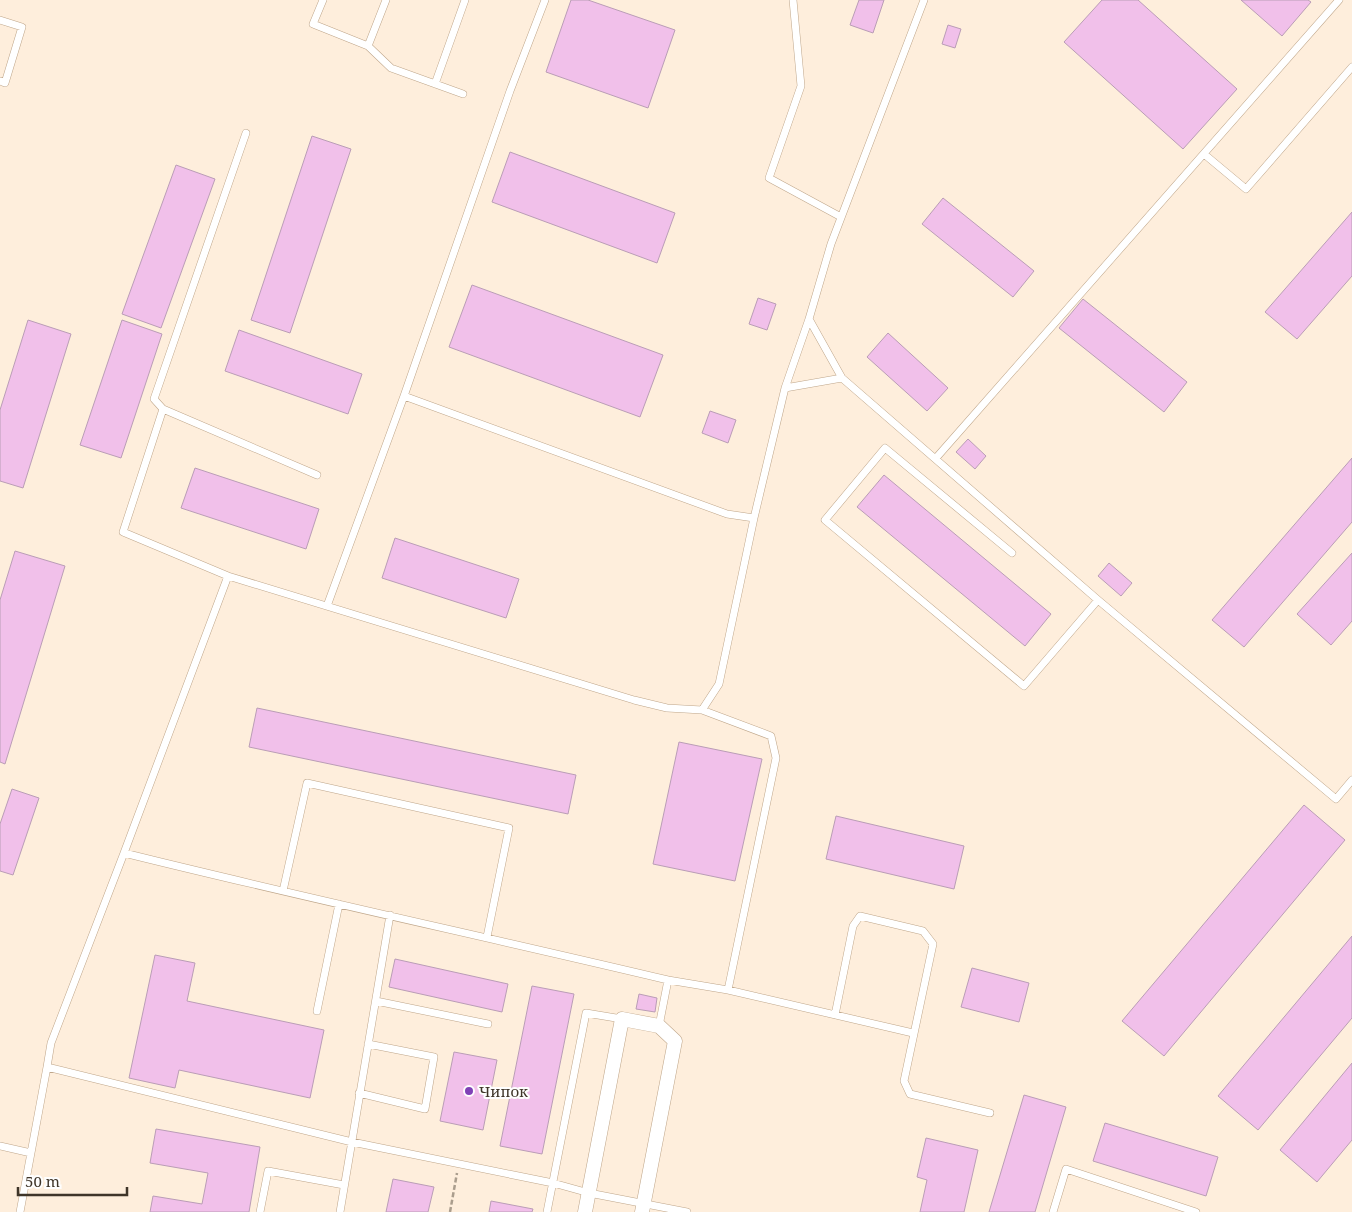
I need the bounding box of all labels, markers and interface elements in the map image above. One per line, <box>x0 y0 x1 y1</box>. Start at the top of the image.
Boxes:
place label: Чипок <box>479 1081 528 1101</box>
marker: Чипок <box>463 1085 475 1097</box>
scale bar <box>18 1164 126 1196</box>
text: 50 m <box>25 1171 60 1191</box>

